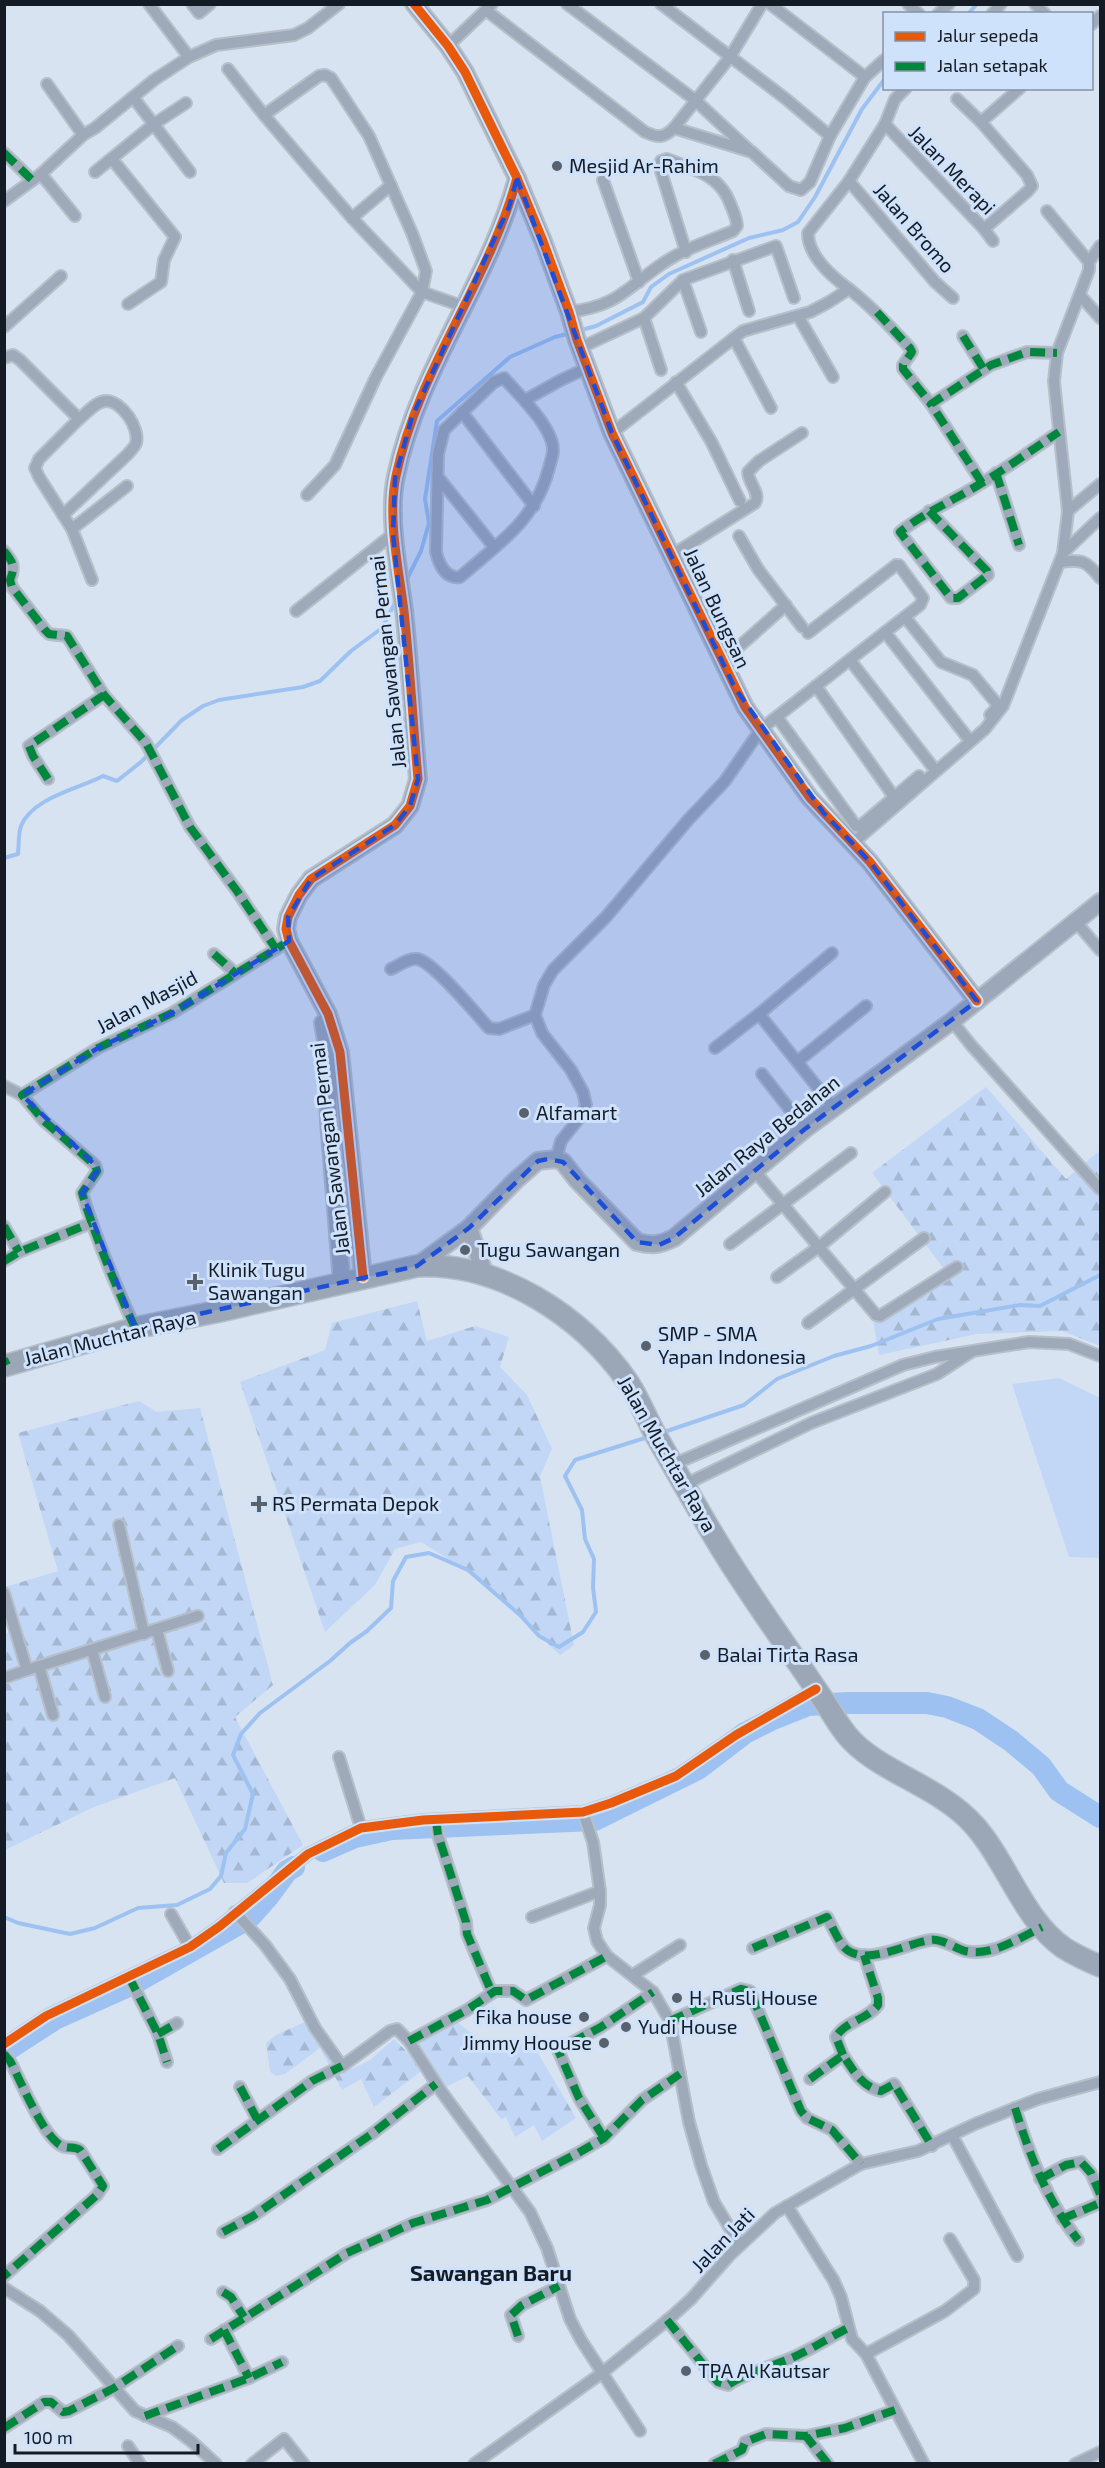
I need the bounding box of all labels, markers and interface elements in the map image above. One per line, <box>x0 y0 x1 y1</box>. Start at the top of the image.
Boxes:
legend <box>883 12 1093 90</box>
text: Jalur sepeda <box>937 24 1039 46</box>
text: Jalan setapak <box>937 54 1048 76</box>
street label: Jalan Merapi <box>904 120 1001 219</box>
place label: Mesjid Ar-Rahim <box>569 153 719 177</box>
marker: Mesjid Ar-Rahim <box>550 159 564 173</box>
street label: Jalan Bromo <box>869 178 960 277</box>
street label: Jalan Bungsan <box>680 544 756 672</box>
street label: Jalan Sawangan Permai <box>364 554 410 770</box>
street label: Jalan Masjid <box>92 964 201 1038</box>
street label: Jalan Sawangan Permai <box>304 1041 354 1257</box>
street label: Jalan Raya Bedahan <box>689 1069 844 1201</box>
place label: Alfamart <box>536 1100 617 1124</box>
marker: Alfamart <box>517 1106 531 1120</box>
place label: Tugu Sawangan <box>477 1237 620 1261</box>
marker: Tugu Sawangan <box>458 1243 472 1257</box>
place label: Klinik Tugu Sawangan <box>208 1257 305 1304</box>
marker: Klinik Tugu Sawangan <box>186 1273 204 1291</box>
street label: Jalan Muchtar Raya <box>21 1304 198 1370</box>
place label: SMP - SMA Yapan Indonesia <box>658 1321 806 1368</box>
marker: SMP - SMA Yapan Indonesia <box>639 1339 653 1353</box>
street label: Jalan Muchtar Raya <box>613 1371 722 1536</box>
place label: RS Permata Depok <box>272 1491 439 1515</box>
marker: RS Permata Depok <box>250 1495 268 1513</box>
place label: Balai Tirta Rasa <box>717 1642 858 1666</box>
marker: Balai Tirta Rasa <box>698 1648 712 1662</box>
place label: H. Rusli House <box>689 1985 818 2009</box>
marker: H. Rusli House <box>670 1991 684 2005</box>
place label: Fika house <box>475 2004 572 2028</box>
marker: Fika house <box>577 2010 591 2024</box>
place label: Yudi House <box>638 2014 738 2038</box>
marker: Yudi House <box>619 2020 633 2034</box>
place label: Jimmy Hoouse <box>462 2030 592 2054</box>
marker: Jimmy Hoouse <box>597 2036 611 2050</box>
street label: Jalan Jati <box>686 2202 759 2277</box>
district label: Sawangan Baru <box>410 2259 572 2285</box>
place label: TPA Al Kautsar <box>698 2358 830 2382</box>
marker: TPA Al Kautsar <box>679 2364 693 2378</box>
scale bar <box>15 2417 198 2455</box>
text: 100 m <box>24 2426 73 2448</box>

